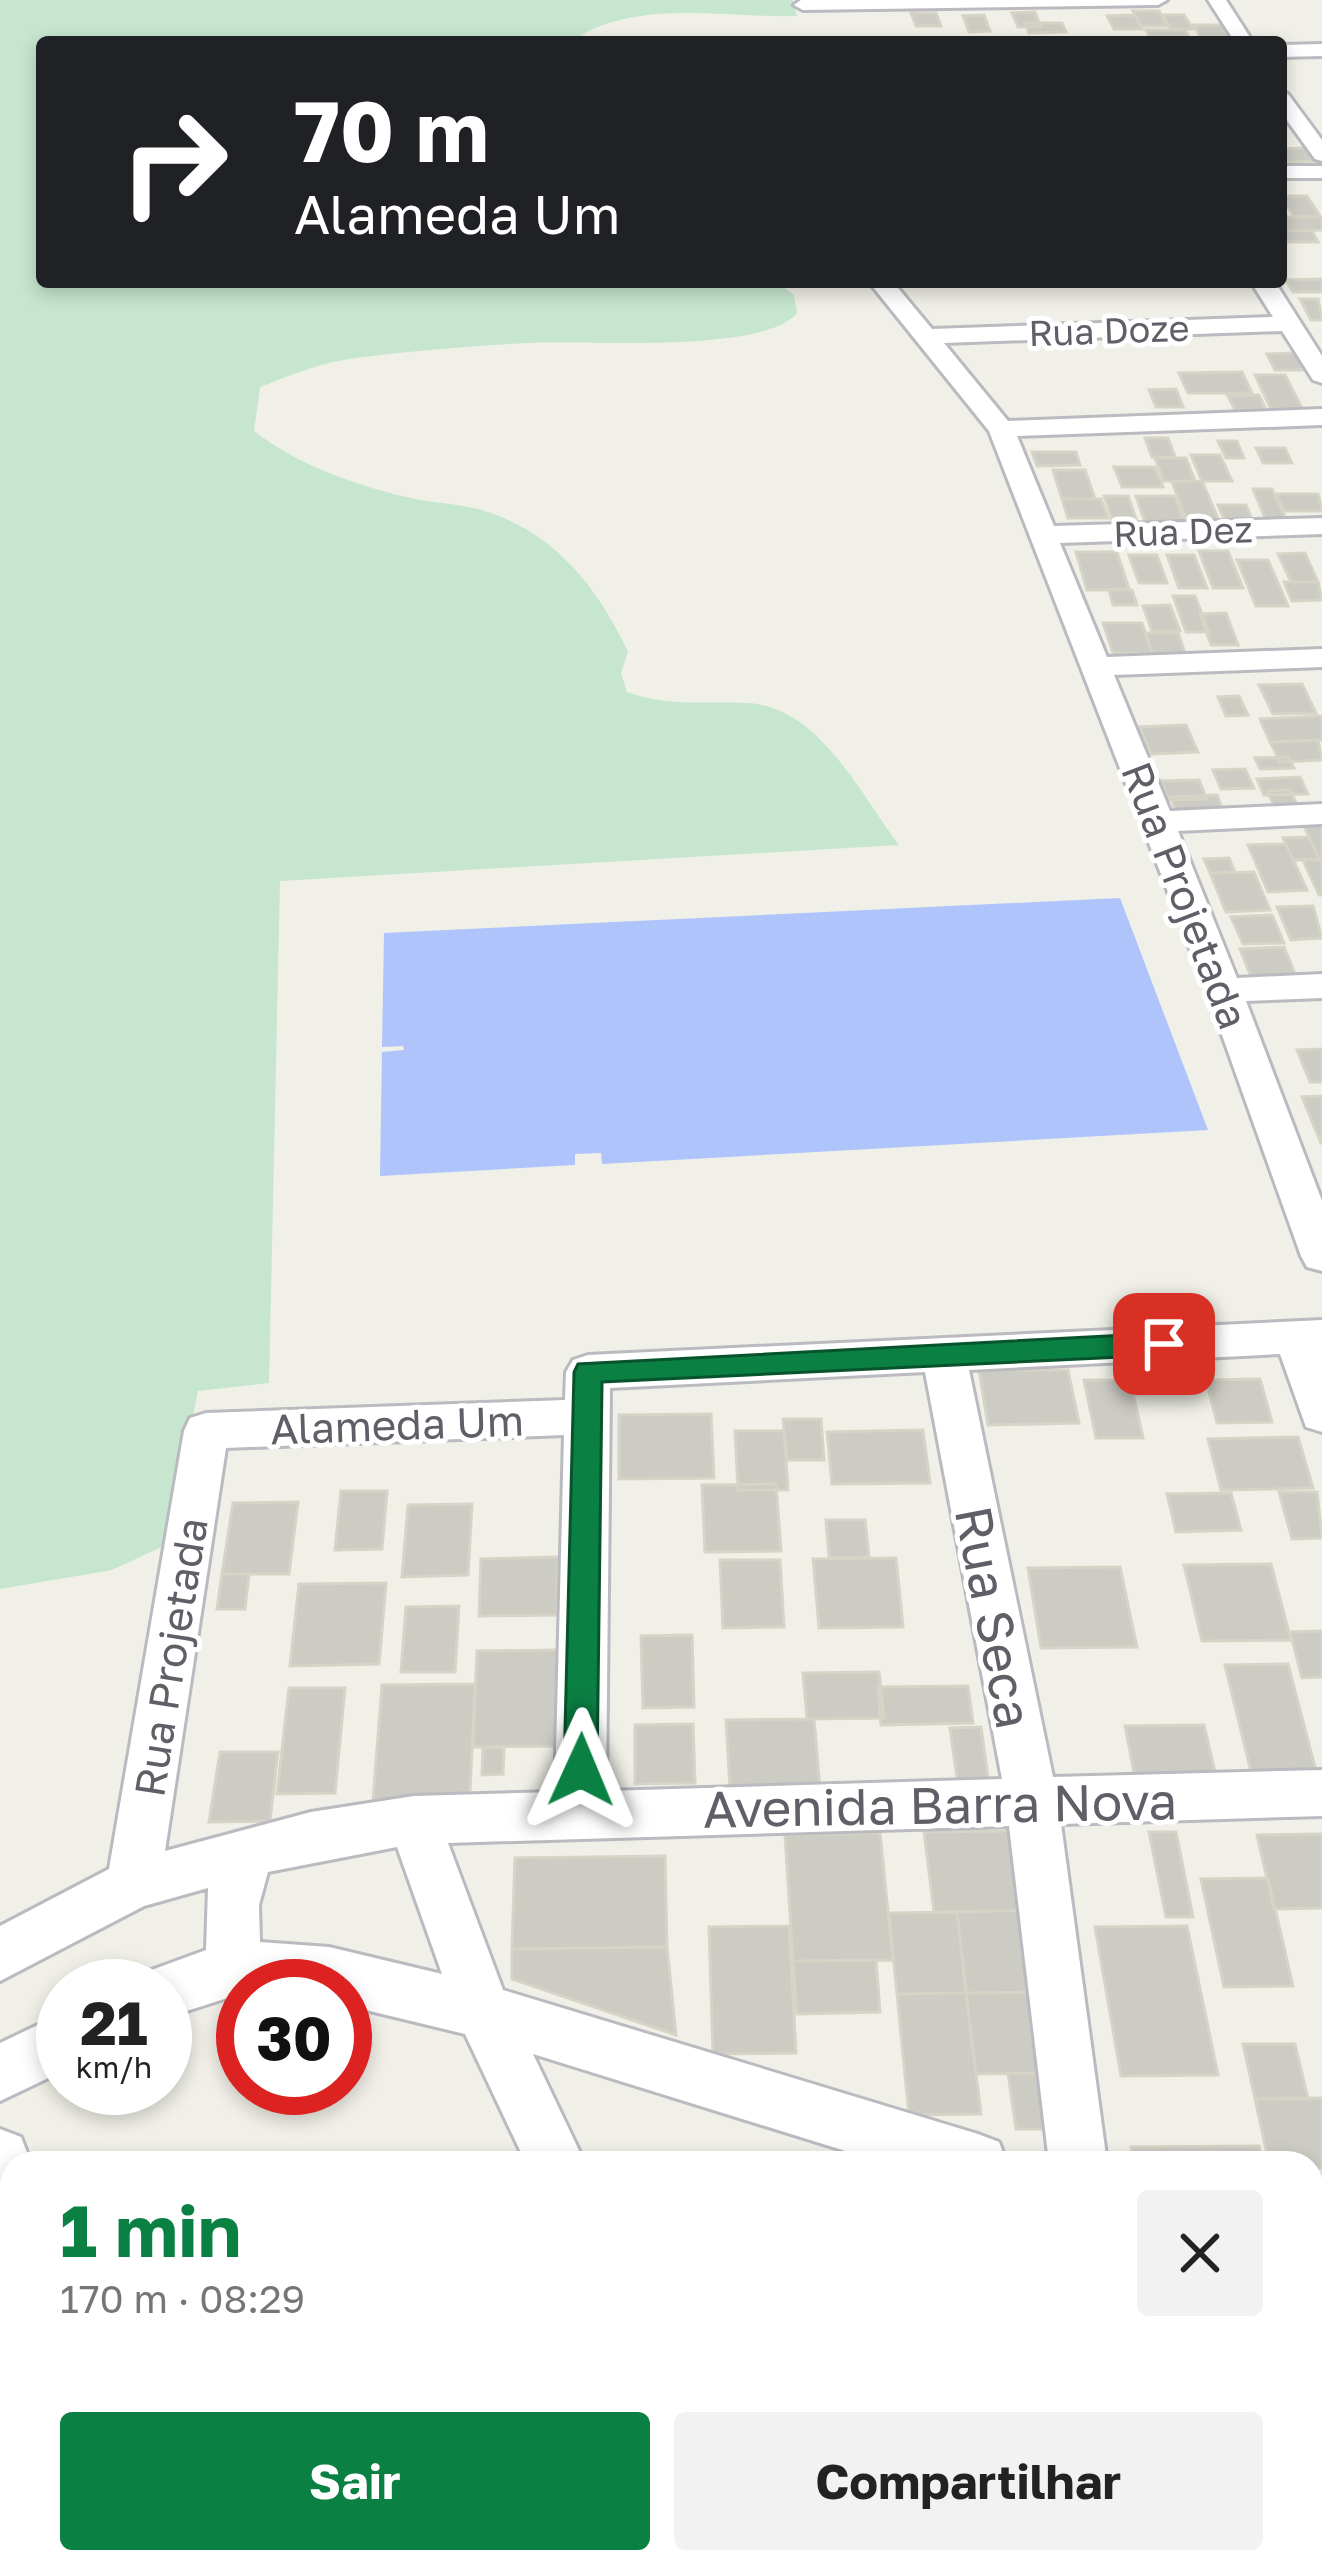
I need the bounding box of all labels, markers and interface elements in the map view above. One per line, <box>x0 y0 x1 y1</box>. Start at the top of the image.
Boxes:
text: 70 m <box>294 80 489 180</box>
icon: right <box>96 84 252 240</box>
text: Alameda Um <box>294 181 620 246</box>
street label: Rua Doze <box>1028 306 1190 354</box>
street label: Rua Dez <box>1113 507 1253 555</box>
street label: Rua Projetada <box>1112 755 1260 1035</box>
pin <box>1113 1293 1215 1395</box>
icon: arrive <box>1131 1311 1197 1377</box>
street label: Alameda Um <box>269 1395 525 1453</box>
street label: Rua Seca <box>944 1501 1046 1733</box>
street label: Rua Projetada <box>123 1514 217 1800</box>
position arrow <box>518 1707 644 1833</box>
street label: Avenida Barra Nova <box>702 1769 1178 1839</box>
speed limit sign: 30 <box>216 1959 372 2115</box>
text: 21 <box>80 1986 148 2058</box>
text: km/h <box>76 2049 152 2085</box>
text: 1 min <box>60 2186 241 2273</box>
button: close <box>1137 2190 1263 2316</box>
text: 170 m · 08:29 <box>60 2275 305 2322</box>
button: Sair <box>60 2412 650 2550</box>
button: Compartilhar <box>674 2412 1263 2550</box>

